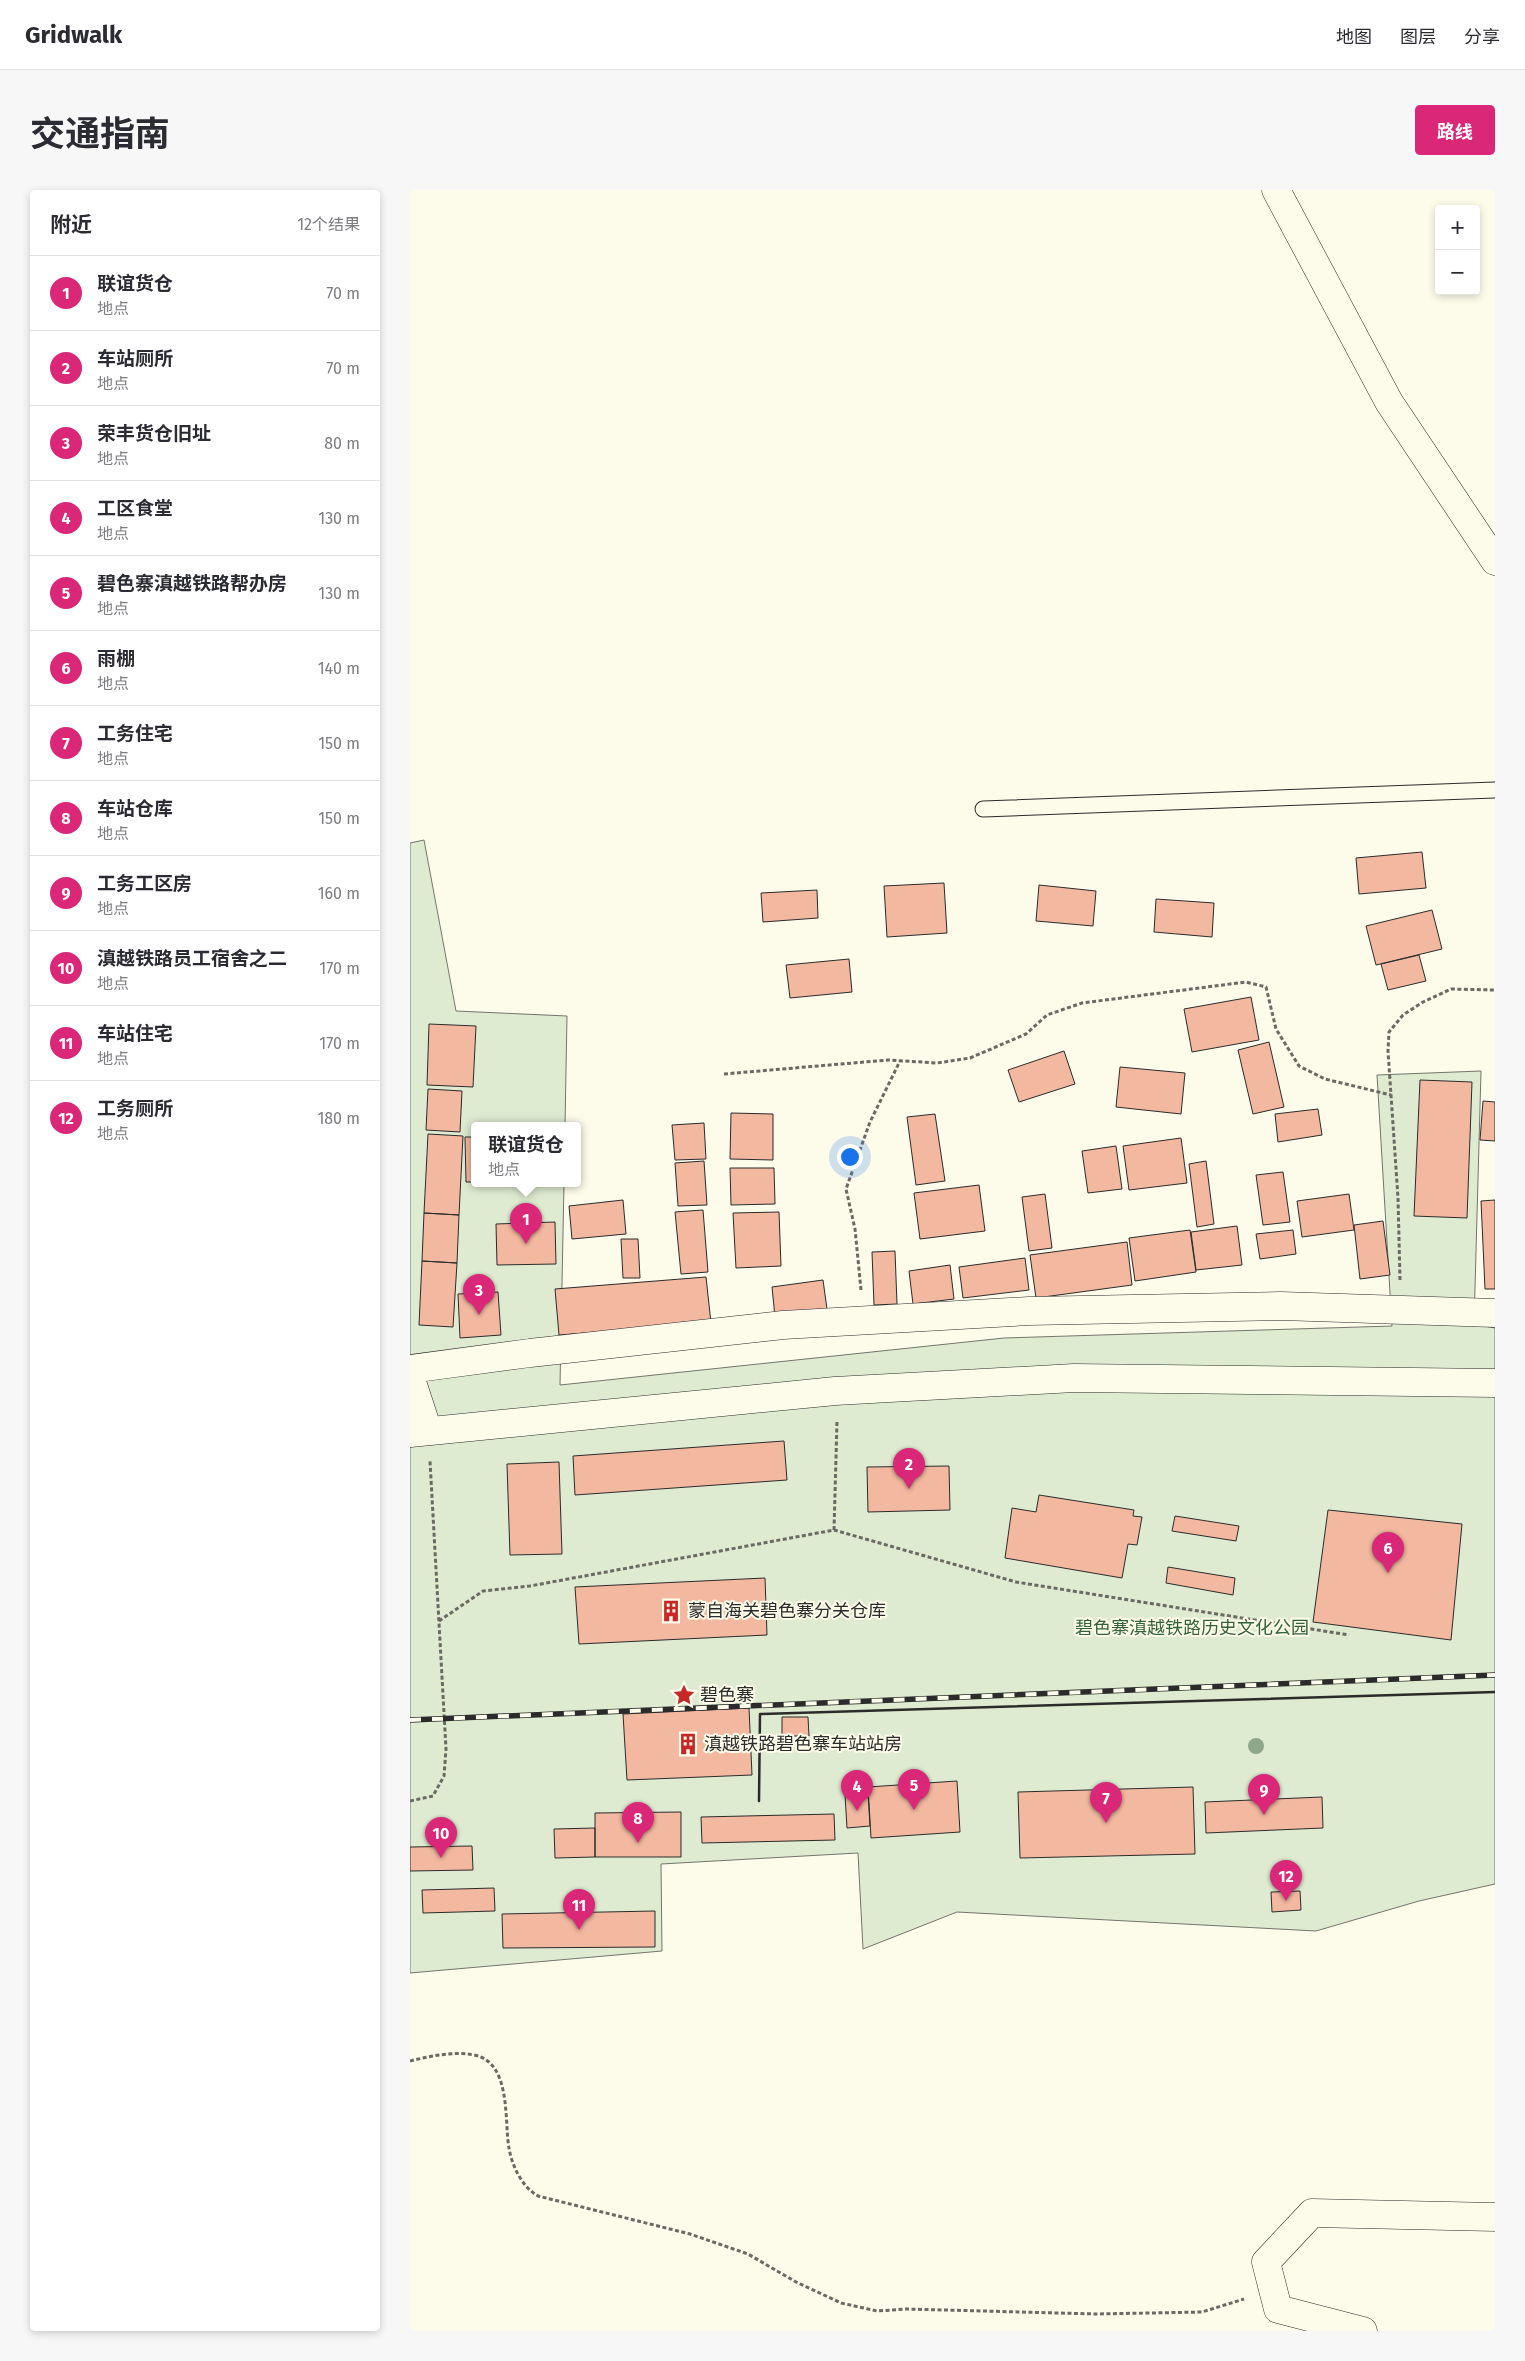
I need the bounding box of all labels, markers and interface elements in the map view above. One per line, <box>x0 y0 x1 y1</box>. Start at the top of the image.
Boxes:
text: Gridwalk <box>25 21 122 49</box>
text: 地图 <box>1336 26 1372 48</box>
text: 图层 <box>1400 26 1436 48</box>
text: 分享 <box>1464 26 1500 48</box>
button: 路线 <box>1415 105 1495 155</box>
text: 交通指南 <box>30 113 170 155</box>
map controls <box>1435 205 1480 295</box>
button: + <box>1435 205 1480 250</box>
text: 附近 <box>50 212 92 238</box>
text: 12个结果 <box>297 215 360 234</box>
button: − <box>1435 250 1480 295</box>
text: 联谊货仓 <box>97 272 173 295</box>
text: 1 <box>62 284 70 303</box>
text: 70 m <box>326 284 360 303</box>
text: 地点 <box>97 299 129 318</box>
text: 车站厕所 <box>97 347 173 370</box>
text: 2 <box>62 359 70 378</box>
text: 70 m <box>326 359 360 378</box>
text: 地点 <box>97 374 129 393</box>
text: 荣丰货仓旧址 <box>97 422 211 445</box>
text: 3 <box>62 434 70 453</box>
text: 80 m <box>324 434 360 453</box>
text: 地点 <box>97 449 129 468</box>
text: 工区食堂 <box>97 497 173 520</box>
text: 4 <box>61 509 71 528</box>
text: 130 m <box>318 509 360 528</box>
text: 地点 <box>97 524 129 543</box>
text: 碧色寨滇越铁路帮办房 <box>97 572 287 595</box>
text: 5 <box>62 584 70 603</box>
text: 130 m <box>318 584 360 603</box>
text: 地点 <box>97 599 129 618</box>
text: 雨棚 <box>97 647 135 670</box>
text: 6 <box>61 659 71 678</box>
text: 140 m <box>318 659 360 678</box>
text: 地点 <box>97 674 129 693</box>
text: 工务住宅 <box>97 722 173 745</box>
text: 7 <box>62 734 70 753</box>
text: 150 m <box>318 734 360 753</box>
text: 地点 <box>97 749 129 768</box>
text: 车站仓库 <box>97 797 173 820</box>
text: 8 <box>61 809 71 828</box>
text: 150 m <box>318 809 360 828</box>
text: 地点 <box>97 824 129 843</box>
text: 工务工区房 <box>97 872 192 895</box>
text: 9 <box>62 884 70 903</box>
text: 160 m <box>318 884 360 903</box>
text: 地点 <box>97 899 129 918</box>
text: 滇越铁路员工宿舍之二 <box>97 947 287 970</box>
text: 10 <box>58 959 74 978</box>
text: 170 m <box>319 959 360 978</box>
text: 地点 <box>97 974 129 993</box>
text: 车站住宅 <box>97 1022 173 1045</box>
text: 11 <box>59 1034 73 1053</box>
text: 170 m <box>319 1034 360 1053</box>
text: 地点 <box>97 1049 129 1068</box>
text: 工务厕所 <box>97 1097 173 1120</box>
text: 12 <box>58 1109 74 1128</box>
text: 180 m <box>317 1109 360 1128</box>
popup <box>471 1122 581 1187</box>
text: 地点 <box>97 1124 129 1143</box>
text: 联谊货仓 <box>488 1133 564 1156</box>
your location <box>837 1144 863 1170</box>
text: 地点 <box>488 1160 520 1179</box>
pin: 1 <box>510 1203 542 1244</box>
pin: 3 <box>463 1274 495 1315</box>
pin: 2 <box>893 1448 925 1489</box>
pin: 6 <box>1372 1532 1404 1573</box>
building icon: 蒙自海关碧色寨分关仓库 <box>658 1598 684 1624</box>
place label: 蒙自海关碧色寨分关仓库 <box>688 1600 886 1622</box>
park label: 碧色寨滇越铁路历史文化公园 <box>1075 1617 1309 1639</box>
place icon: 碧色寨 <box>671 1682 697 1708</box>
place label: 碧色寨 <box>700 1684 754 1706</box>
building icon: 滇越铁路碧色寨车站站房 <box>675 1731 701 1757</box>
place label: 滇越铁路碧色寨车站站房 <box>704 1733 902 1755</box>
pin: 5 <box>898 1769 930 1810</box>
pin: 4 <box>841 1770 873 1811</box>
pin: 9 <box>1248 1774 1280 1815</box>
pin: 7 <box>1090 1782 1122 1823</box>
pin: 8 <box>622 1802 654 1843</box>
pin: 10 <box>425 1817 457 1858</box>
pin: 12 <box>1270 1860 1302 1901</box>
pin: 11 <box>563 1889 595 1930</box>

